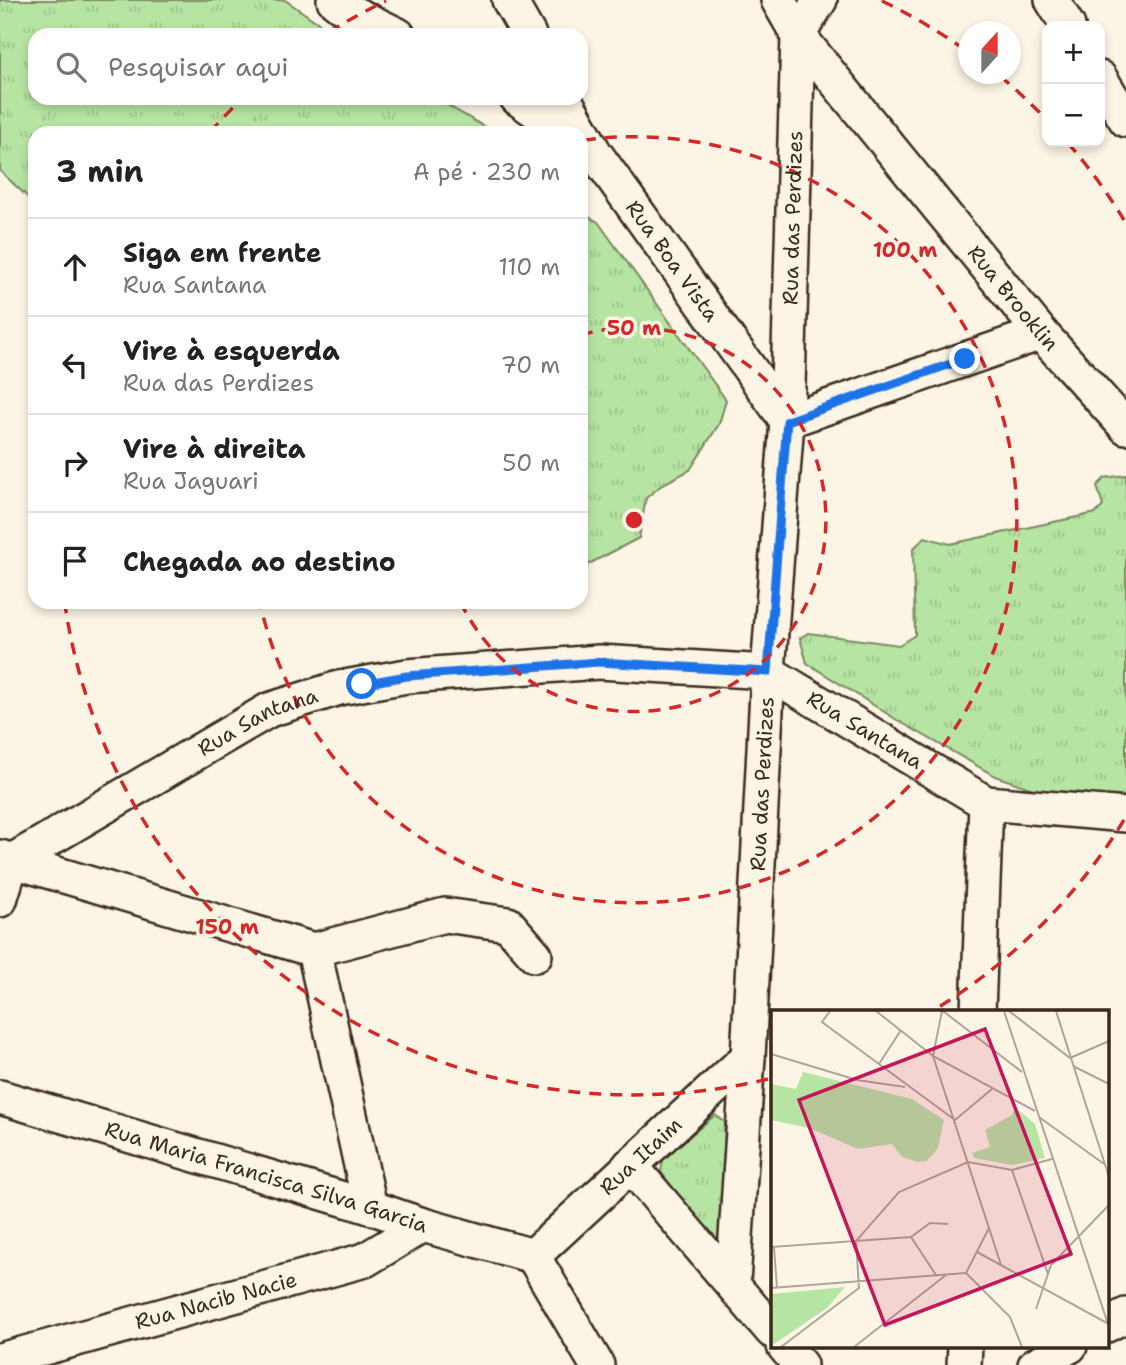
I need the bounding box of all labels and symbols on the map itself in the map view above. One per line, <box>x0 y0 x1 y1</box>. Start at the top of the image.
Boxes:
north arrow <box>958 21 1021 84</box>
street label: Rua das Perdizes <box>776 130 809 306</box>
street label: Rua Boa Vista <box>619 195 725 327</box>
text: 100 m <box>873 236 937 264</box>
street label: Rua Brooklin <box>961 239 1065 357</box>
text: 50 m <box>607 314 661 342</box>
route end <box>949 343 980 374</box>
centre of rings <box>622 508 646 532</box>
route start <box>346 668 377 699</box>
street label: Rua Santana <box>193 681 321 763</box>
street label: Rua Santana <box>801 684 928 776</box>
street label: Rua das Perdizes <box>744 696 781 872</box>
text: 150 m <box>195 913 259 941</box>
inset map <box>771 1010 1108 1348</box>
street label: Rua Itaim <box>594 1111 688 1201</box>
street label: Rua Maria Francisca Silva Garcia <box>101 1115 431 1240</box>
street label: Rua Nacib Nacie <box>132 1265 300 1336</box>

